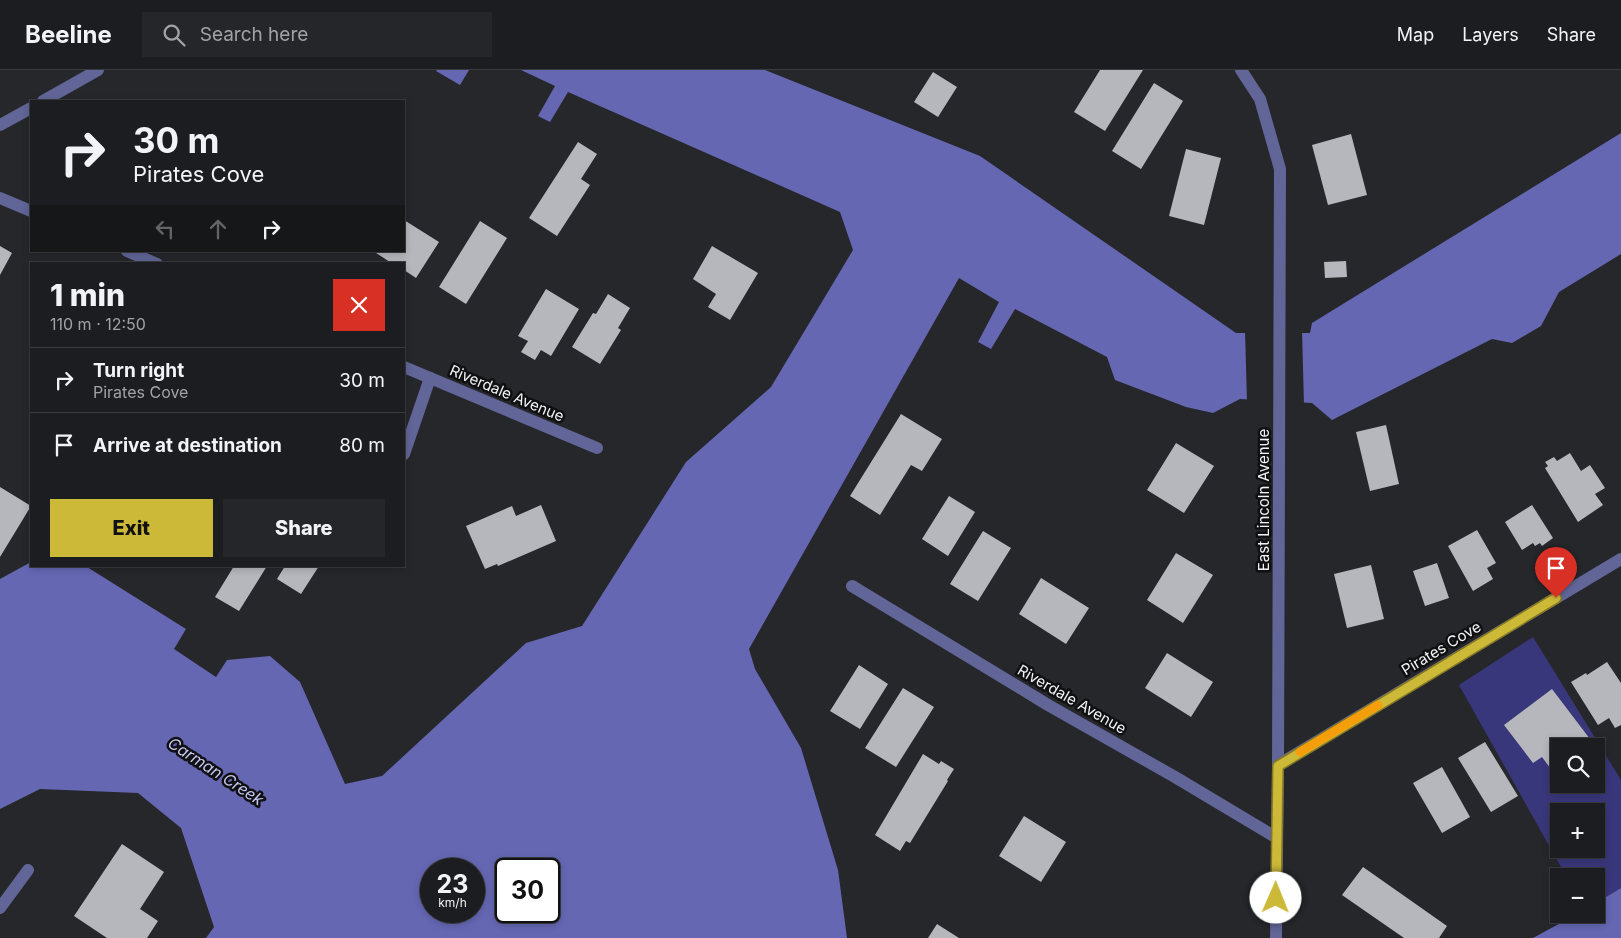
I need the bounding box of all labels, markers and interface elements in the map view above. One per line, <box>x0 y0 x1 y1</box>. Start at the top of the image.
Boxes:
search box <box>142 12 492 57</box>
text: Beeline <box>25 20 112 49</box>
icon: search <box>160 21 188 49</box>
text: Search here <box>200 23 308 46</box>
text: Map <box>1397 24 1434 45</box>
text: Layers <box>1462 24 1519 45</box>
text: Share <box>1547 24 1596 45</box>
text: 30 m <box>133 119 219 161</box>
icon: right <box>50 120 115 185</box>
text: Pirates Cove <box>133 161 264 187</box>
icon: left <box>151 215 179 243</box>
icon: ahead <box>204 215 232 243</box>
icon: right <box>257 215 285 243</box>
text: 1 min <box>50 277 125 313</box>
button: close <box>333 279 385 331</box>
text: 110 m · 12:50 <box>50 314 146 334</box>
text: Turn right <box>93 359 184 382</box>
street label: Riverdale Avenue <box>447 360 567 426</box>
icon: right <box>50 366 78 394</box>
text: 30 m <box>339 369 385 392</box>
text: Pirates Cove <box>93 382 188 402</box>
street label: East Lincoln Avenue <box>1254 429 1273 571</box>
icon: arrive <box>50 431 78 459</box>
text: Arrive at destination <box>93 434 282 457</box>
text: 80 m <box>339 434 385 457</box>
button: Exit <box>50 499 213 557</box>
button: Share <box>223 499 385 557</box>
pin <box>1535 547 1577 598</box>
icon: arrive <box>1542 554 1570 582</box>
street label: Pirates Cove <box>1398 617 1484 679</box>
street label: Riverdale Avenue <box>1014 660 1130 738</box>
water label: Carman Creek <box>164 733 268 810</box>
map controls <box>1550 738 1605 923</box>
button: search <box>1550 738 1605 793</box>
button: + <box>1550 803 1605 858</box>
speed limit sign: 30 <box>495 858 560 923</box>
button: − <box>1550 868 1605 923</box>
text: 23 <box>437 869 468 899</box>
position arrow <box>1249 871 1301 923</box>
text: km/h <box>438 895 467 910</box>

